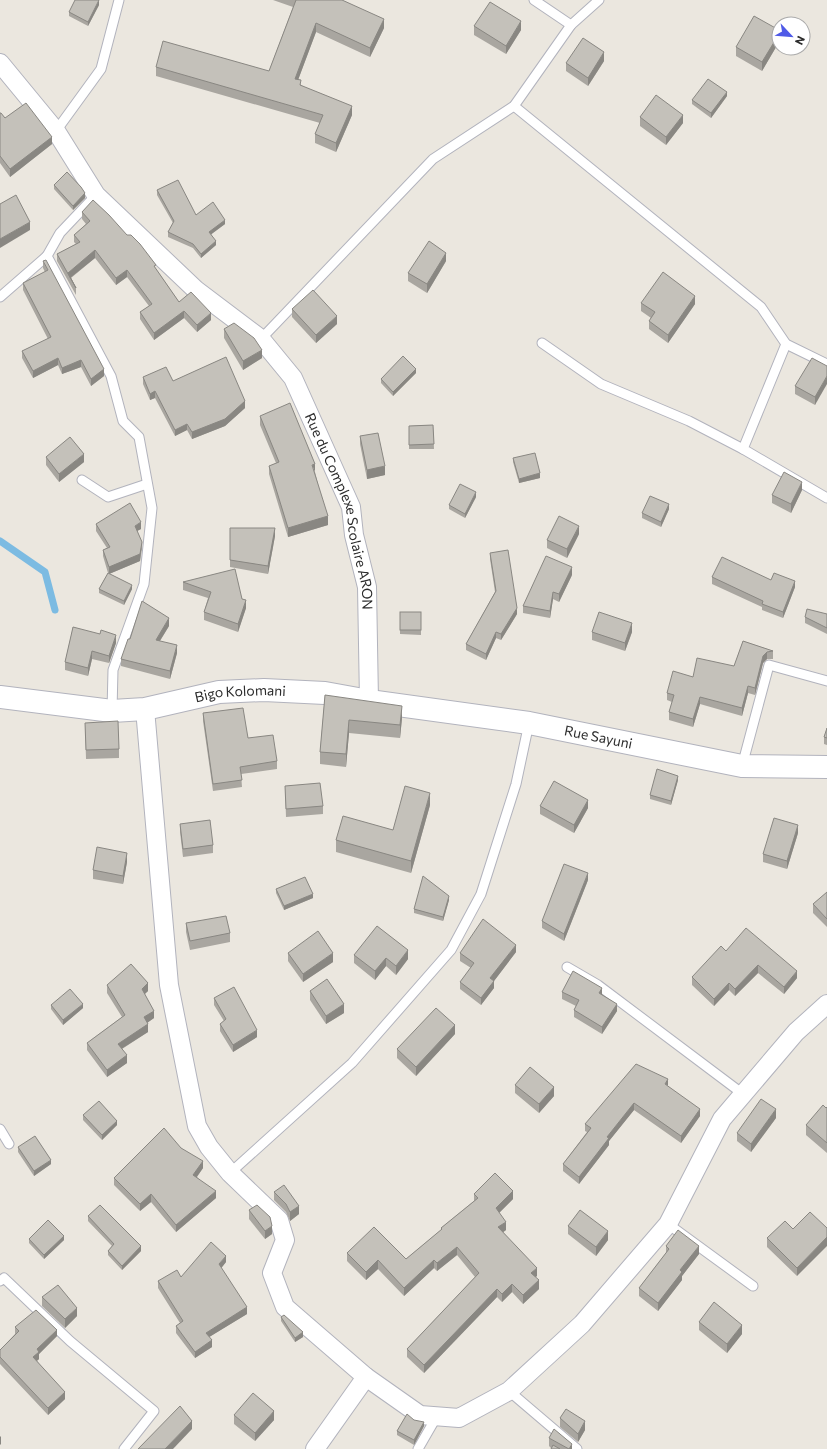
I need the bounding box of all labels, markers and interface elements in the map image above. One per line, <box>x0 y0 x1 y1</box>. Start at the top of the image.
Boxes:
north arrow <box>771 16 811 56</box>
text: N <box>793 34 808 47</box>
street label: Rue du Complexe Scolaire ARON <box>302 410 376 610</box>
street label: Bigo Kolomani <box>193 681 286 705</box>
street label: Rue Sayuni <box>563 721 634 752</box>

